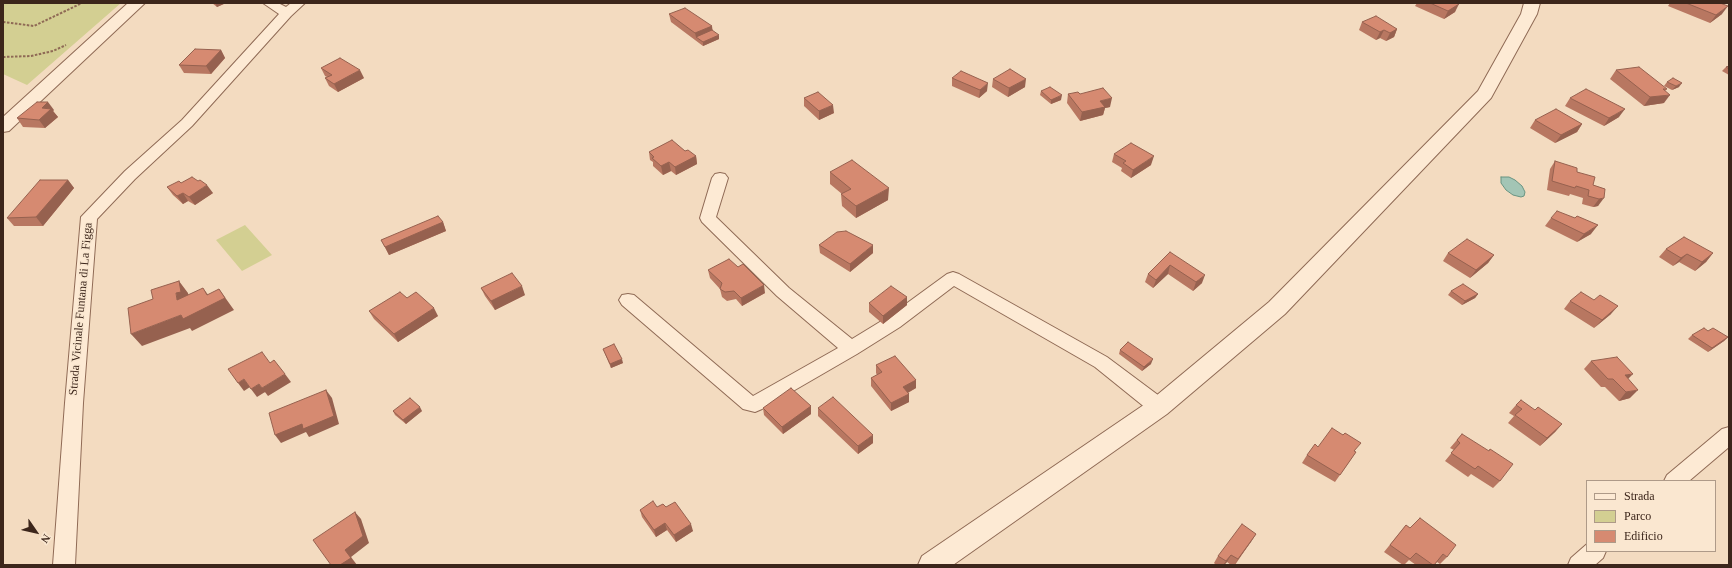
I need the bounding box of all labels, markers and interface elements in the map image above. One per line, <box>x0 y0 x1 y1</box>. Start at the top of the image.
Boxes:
street label: Strada Vicinale Funtana di La Figga <box>66 222 96 396</box>
legend <box>1586 480 1716 552</box>
text: Strada <box>1624 489 1655 503</box>
text: Parco <box>1624 509 1651 523</box>
north arrow <box>16 512 56 552</box>
text: Edificio <box>1624 529 1663 543</box>
text: N <box>39 532 53 545</box>

